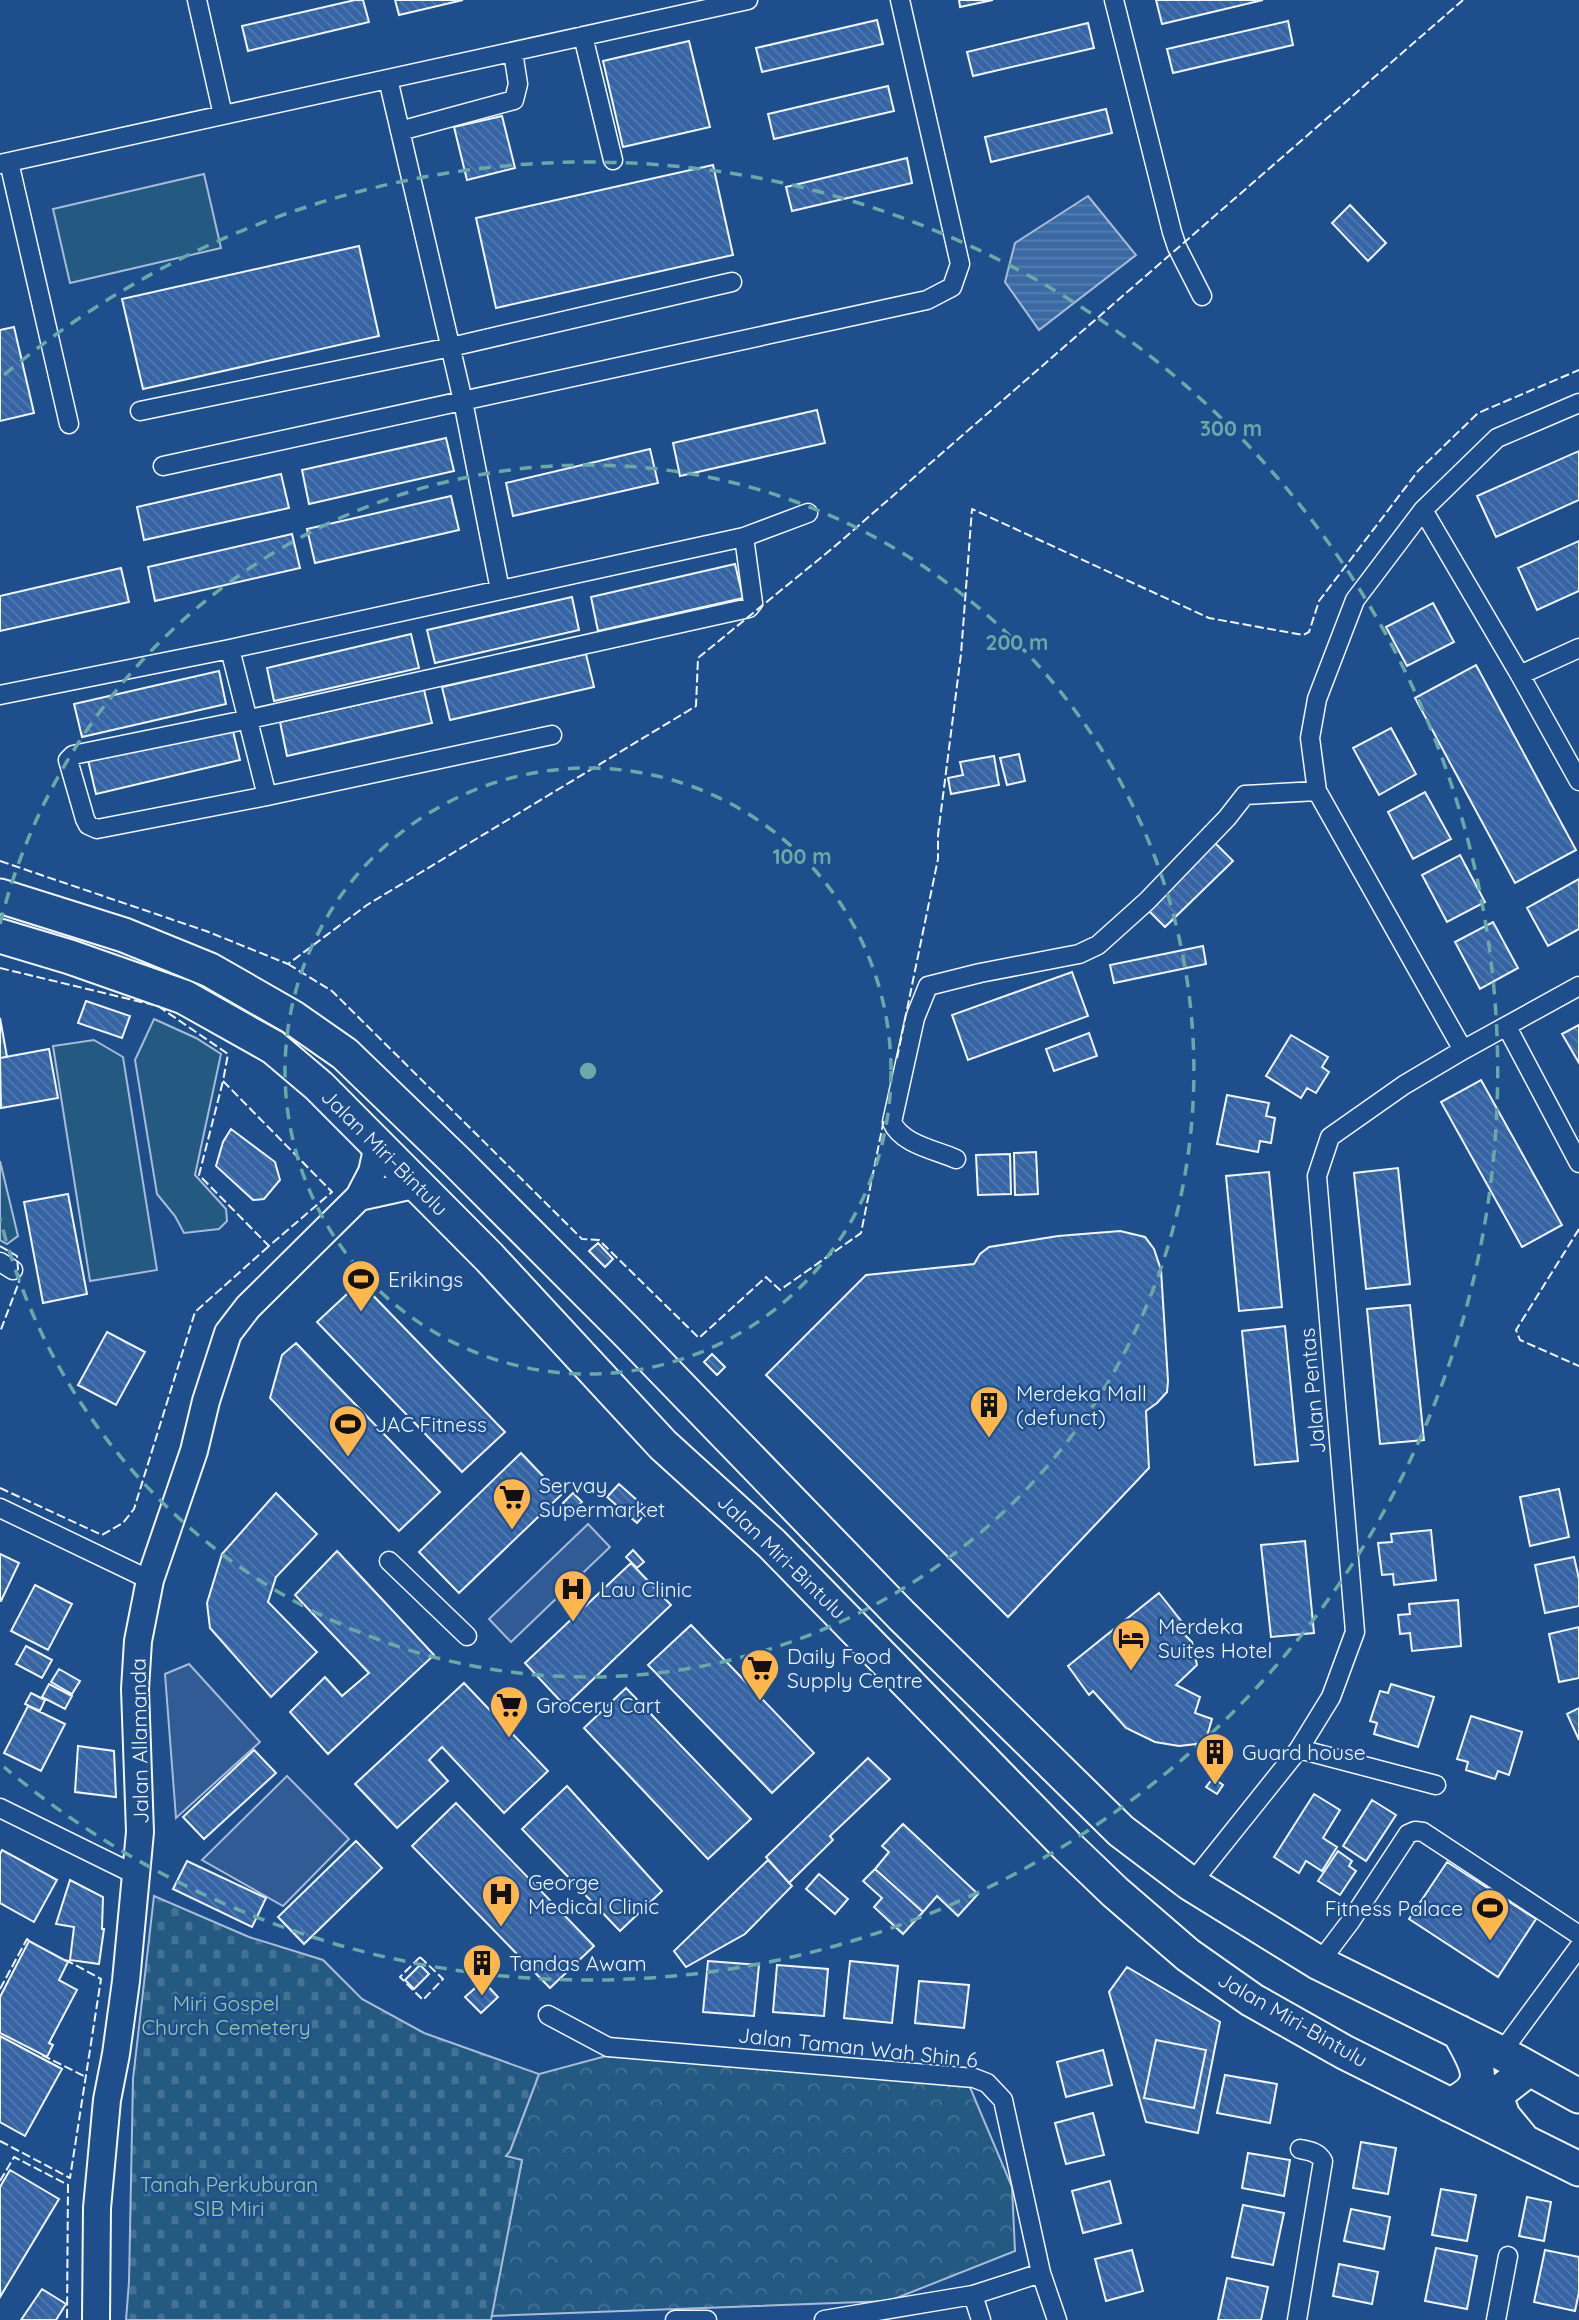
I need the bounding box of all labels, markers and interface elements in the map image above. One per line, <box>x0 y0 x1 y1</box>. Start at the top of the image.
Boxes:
text: 300 m <box>1200 415 1262 441</box>
text: 200 m <box>986 629 1048 655</box>
text: 100 m <box>772 843 832 869</box>
centre of rings <box>576 1059 600 1083</box>
street label: Jalan Miri-Bintulu <box>316 1083 454 1221</box>
sports icon: Erikings <box>340 1258 382 1313</box>
place label: Erikings <box>388 1266 463 1292</box>
street label: Jalan Pentas <box>1294 1327 1330 1455</box>
place label: Merdeka Mall (defunct) <box>1016 1380 1147 1430</box>
building icon: Merdeka Mall (defunct) <box>968 1384 1010 1439</box>
sports icon: JAC Fitness <box>327 1403 369 1458</box>
place label: JAC Fitness <box>375 1411 487 1437</box>
place label: Servay Supermarket <box>539 1472 665 1522</box>
supermarket icon: Servay Supermarket <box>491 1476 533 1531</box>
street label: Jalan Miri-Bintulu <box>712 1488 852 1624</box>
hospital icon: Lau Clinic <box>552 1568 594 1623</box>
place label: Lau Clinic <box>600 1576 692 1602</box>
place label: Merdeka Suites Hotel <box>1158 1613 1272 1663</box>
hotel icon: Merdeka Suites Hotel <box>1110 1617 1152 1672</box>
place label: Daily Food Supply Centre <box>787 1643 923 1693</box>
supermarket icon: Daily Food Supply Centre <box>739 1647 781 1702</box>
street label: Jalan Allamanda <box>125 1658 153 1824</box>
supermarket icon: Grocery Cart <box>488 1684 530 1739</box>
place label: Grocery Cart <box>536 1692 661 1718</box>
building icon: Guard house <box>1194 1731 1236 1786</box>
place label: Guard house <box>1242 1739 1366 1765</box>
place label: George Medical Clinic <box>528 1869 659 1919</box>
hospital icon: George Medical Clinic <box>480 1873 522 1928</box>
sports icon: Fitness Palace <box>1469 1887 1511 1942</box>
place label: Fitness Palace <box>1325 1895 1463 1921</box>
building icon: Tandas Awam <box>461 1942 503 1997</box>
place label: Tandas Awam <box>509 1950 647 1976</box>
street label: Jalan Miri-Bintulu <box>1213 1966 1373 2072</box>
park label: Miri Gospel Church Cemetery <box>141 1990 311 2040</box>
street label: Jalan Taman Wah Shin 6 <box>737 2021 979 2073</box>
park label: Tanah Perkuburan SIB Miri <box>140 2171 318 2221</box>

